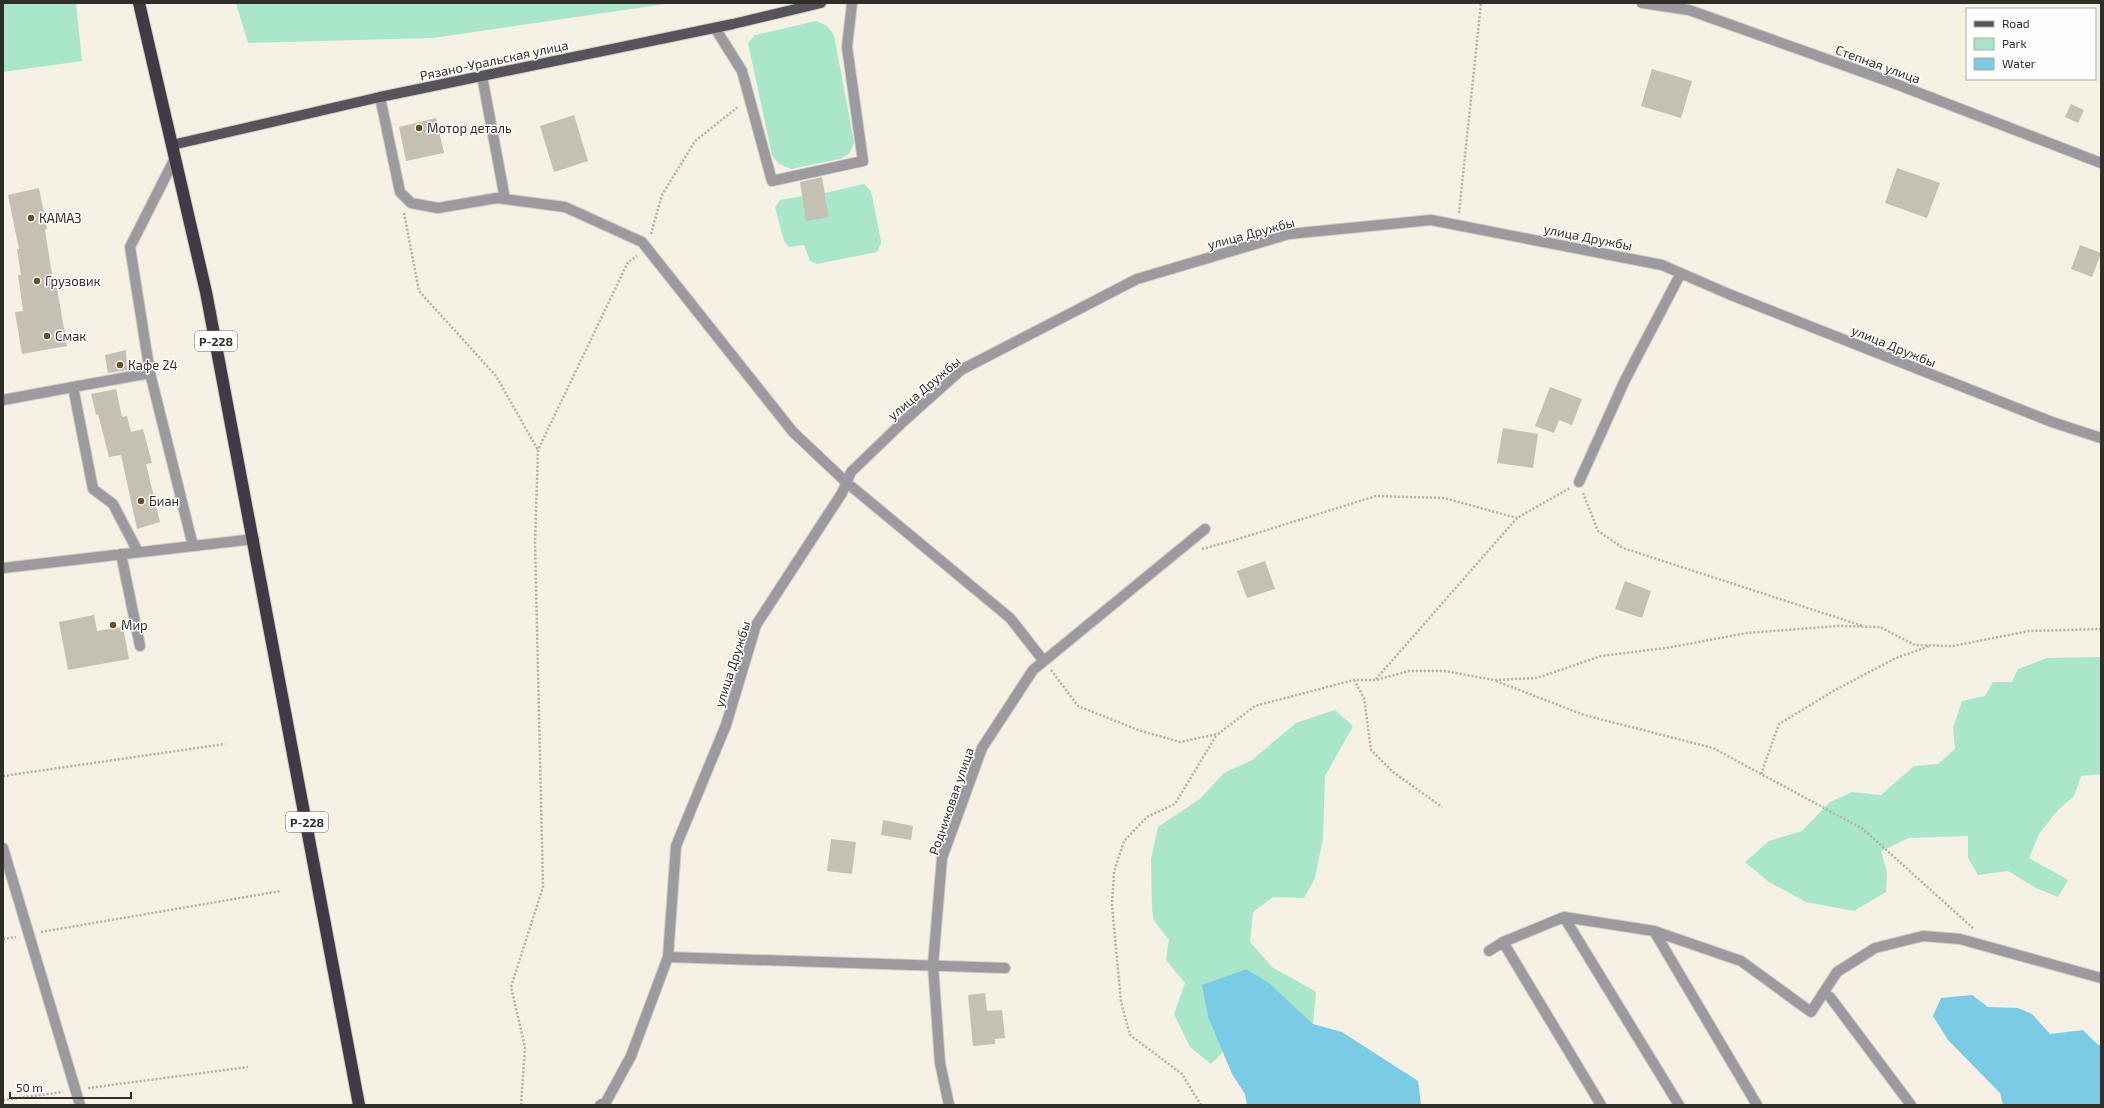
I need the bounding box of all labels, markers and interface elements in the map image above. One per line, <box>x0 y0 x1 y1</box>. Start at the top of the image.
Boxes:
legend <box>1966 8 2096 80</box>
text: Road <box>2002 16 2030 30</box>
street label: Рязано-Уральская улица <box>418 36 570 84</box>
text: Park <box>2002 36 2027 50</box>
street label: Степная улица <box>1833 41 1923 87</box>
text: Water <box>2002 56 2036 70</box>
place label: Мотор деталь <box>427 120 512 136</box>
marker: Мотор деталь <box>414 123 424 133</box>
place label: КАМАЗ <box>39 210 82 226</box>
marker: КАМАЗ <box>26 213 36 223</box>
street label: улица Дружбы <box>1206 214 1296 252</box>
street label: улица Дружбы <box>1542 221 1634 253</box>
place label: Грузовик <box>45 273 101 289</box>
marker: Грузовик <box>32 276 42 286</box>
street label: улица Дружбы <box>1849 322 1939 370</box>
place label: Смак <box>55 328 86 344</box>
marker: Смак <box>42 331 52 341</box>
road number: Р-228 <box>195 331 237 351</box>
street label: улица Дружбы <box>884 353 964 423</box>
place label: Кафе 24 <box>128 357 178 373</box>
marker: Кафе 24 <box>115 360 125 370</box>
place label: Биан <box>149 493 179 509</box>
marker: Биан <box>136 496 146 506</box>
place label: Мир <box>121 617 148 633</box>
street label: улица Дружбы <box>711 619 753 709</box>
marker: Мир <box>108 620 118 630</box>
street label: Родниковая улица <box>925 745 977 857</box>
road number: Р-228 <box>286 812 328 832</box>
scale bar <box>10 1074 131 1100</box>
text: 50 m <box>16 1080 43 1094</box>

